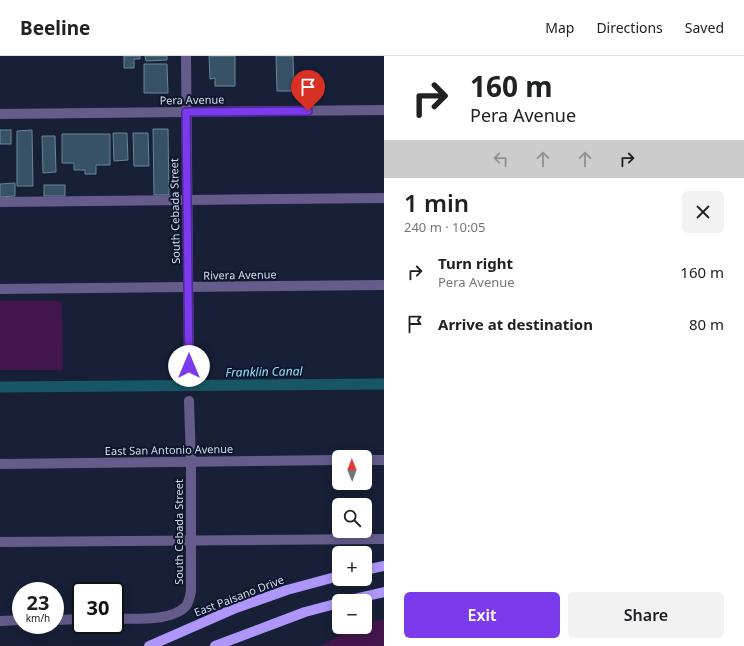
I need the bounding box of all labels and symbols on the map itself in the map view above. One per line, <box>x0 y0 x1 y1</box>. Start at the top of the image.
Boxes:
pin <box>291 70 325 111</box>
street label: Pera Avenue <box>159 91 225 108</box>
street label: South Cebada Street <box>166 158 183 264</box>
street label: Rivera Avenue <box>203 266 277 283</box>
position arrow <box>168 345 210 387</box>
water label: Franklin Canal <box>225 362 304 381</box>
street label: East San Antonio Avenue <box>105 441 233 458</box>
north arrow <box>332 450 372 490</box>
street label: South Cebada Street <box>171 479 186 585</box>
street label: East Paisano Drive <box>192 572 286 620</box>
speed limit sign: 30 <box>72 582 124 634</box>

